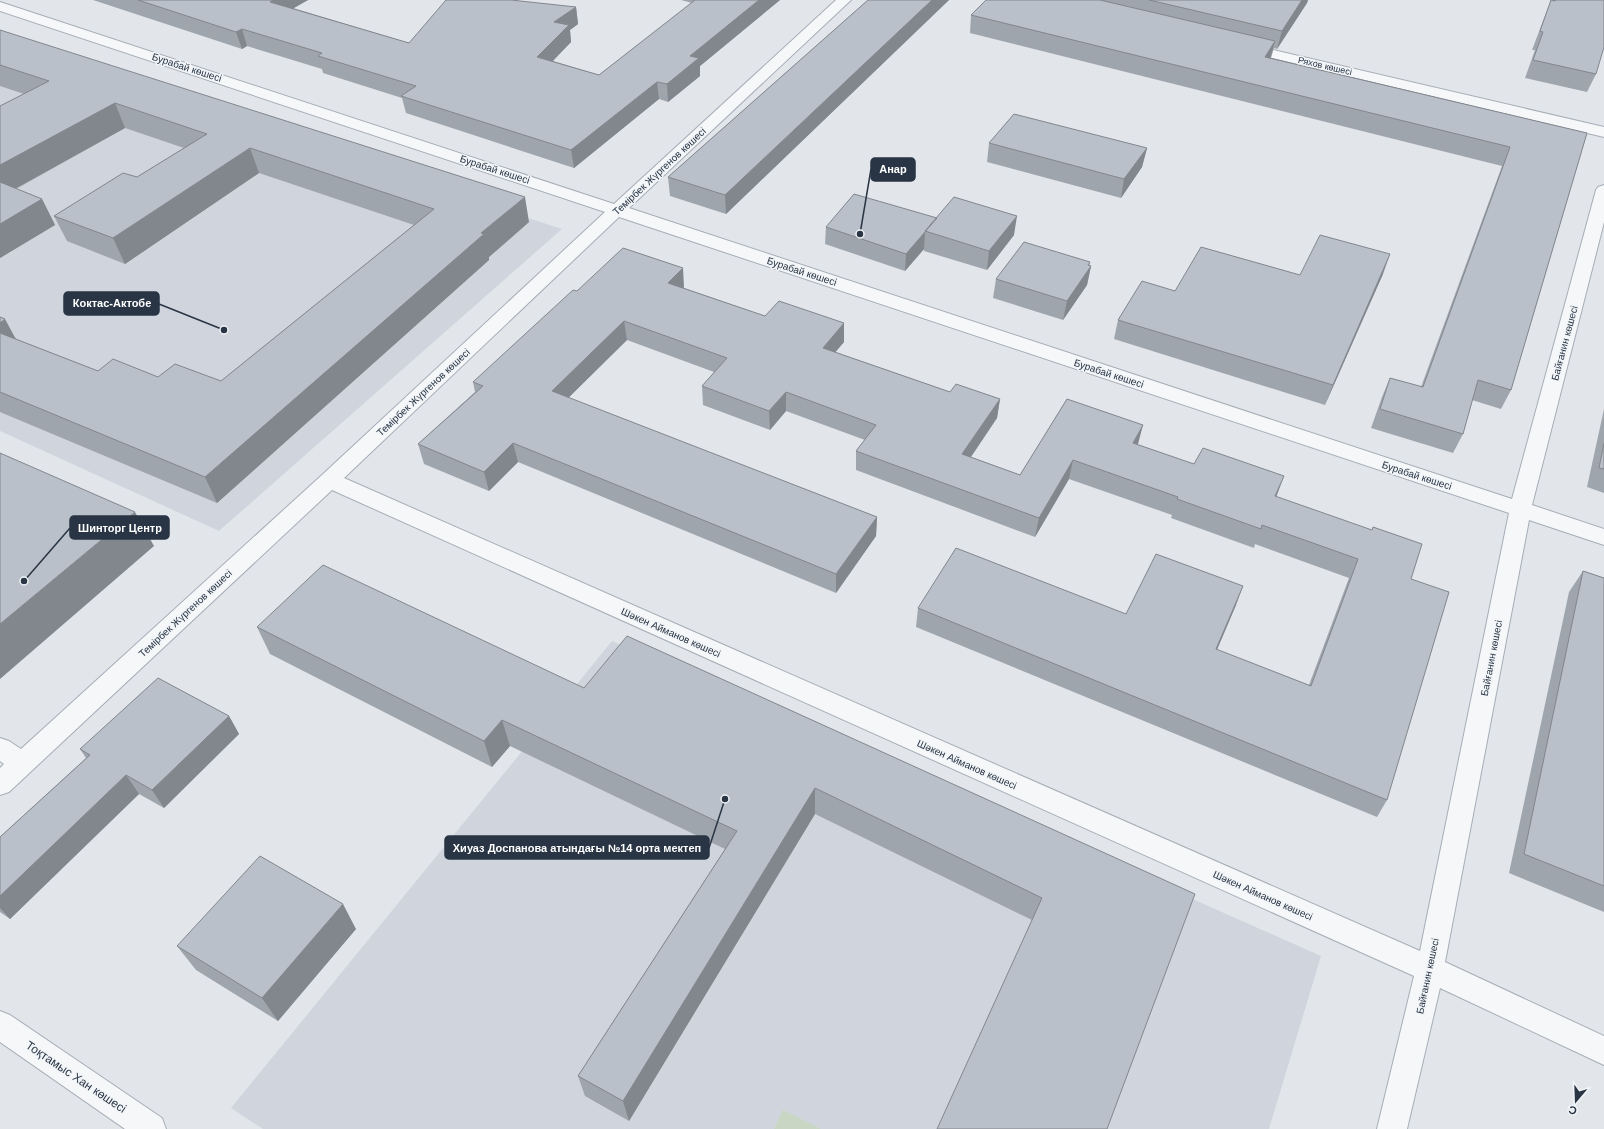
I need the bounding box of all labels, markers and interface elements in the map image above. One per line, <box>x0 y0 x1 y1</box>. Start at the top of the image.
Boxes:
street label: Бурабай көшесі <box>151 51 223 84</box>
street label: Ряхов көшесі <box>1297 55 1353 77</box>
street label: Темірбек Жүргенов көшесі <box>611 125 708 217</box>
street label: Бурабай көшесі <box>459 153 531 186</box>
callout: Анар <box>871 158 915 181</box>
text: Анар <box>879 163 907 175</box>
street label: Бурабай көшесі <box>766 255 838 288</box>
callout: Коктас-Актобе <box>64 292 159 315</box>
text: Коктас-Актобе <box>73 297 151 309</box>
street label: Байғанин көшесі <box>1549 304 1580 382</box>
street label: Темірбек Жүргенов көшесі <box>375 346 472 438</box>
street label: Бурабай көшесі <box>1073 357 1145 390</box>
street label: Бурабай көшесі <box>1381 459 1453 492</box>
callout: Шинторг Центр <box>70 516 169 539</box>
text: Шинторг Центр <box>78 522 162 534</box>
street label: Темірбек Жүргенов көшесі <box>137 567 234 659</box>
street label: Шәкен Айманов көшесі <box>619 606 722 659</box>
street label: Байғанин көшесі <box>1479 619 1504 697</box>
street label: Шәкен Айманов көшесі <box>915 738 1018 791</box>
callout: Хиуаз Доспанова атындағы №14 орта мектеп <box>445 836 709 859</box>
text: Хиуаз Доспанова атындағы №14 орта мектеп <box>453 842 701 854</box>
street label: Шәкен Айманов көшесі <box>1211 869 1314 922</box>
street label: Байғанин көшесі <box>1414 937 1441 1015</box>
street label: Тоқтамыс Хан көшесі <box>23 1038 129 1116</box>
north arrow <box>1556 1081 1596 1121</box>
text: С <box>1567 1103 1578 1117</box>

